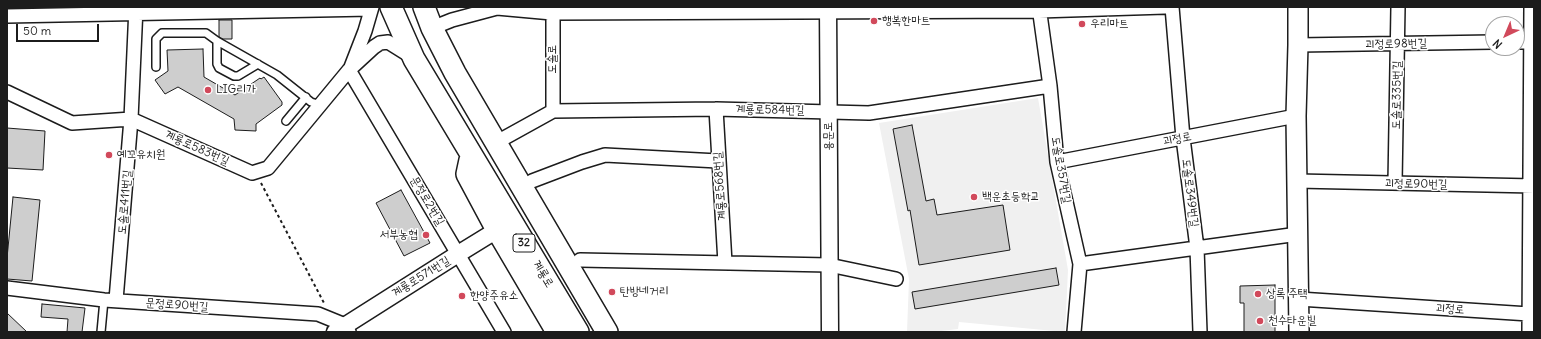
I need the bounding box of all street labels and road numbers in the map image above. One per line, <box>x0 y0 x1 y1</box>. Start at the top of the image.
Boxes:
street label: 괴정로98번길 <box>1365 36 1427 52</box>
street label: 도솔로 <box>546 45 560 73</box>
street label: 도솔로335번길 <box>1389 60 1405 130</box>
street label: 계룡로584번길 <box>735 102 805 118</box>
street label: 용문로 <box>822 122 836 150</box>
street label: 계룡로583번길 <box>163 127 231 169</box>
street label: 괴정로 <box>1161 129 1193 149</box>
street label: 도솔로357번길 <box>1048 135 1074 205</box>
street label: 계룡로568번길 <box>710 151 730 221</box>
street label: 도솔로349번길 <box>1179 158 1201 228</box>
street label: 도솔로411번길 <box>115 169 135 235</box>
street label: 문정로2번길 <box>407 174 447 228</box>
street label: 괴정로90번길 <box>1384 176 1448 192</box>
road number: 32 <box>513 234 535 252</box>
street label: 계룡로571번길 <box>389 253 453 301</box>
street label: 계룡로 <box>529 258 557 290</box>
street label: 문정로90번길 <box>145 296 209 314</box>
street label: 괴정로 <box>1435 301 1465 317</box>

